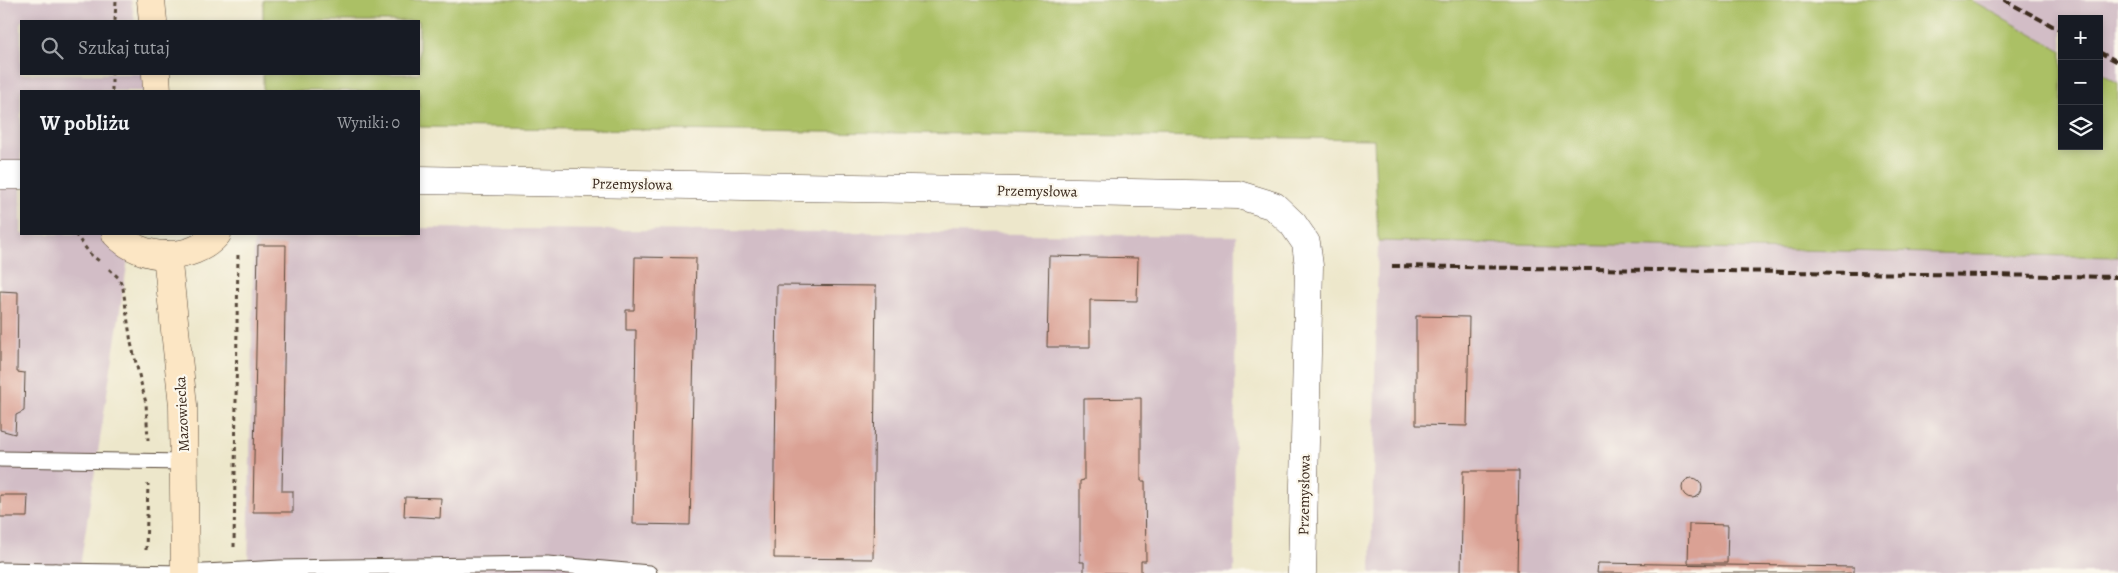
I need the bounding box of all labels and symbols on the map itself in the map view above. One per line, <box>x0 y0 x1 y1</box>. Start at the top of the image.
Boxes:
street label: Przemysłowa <box>591 173 673 195</box>
street label: Przemysłowa <box>996 180 1078 202</box>
street label: Mazowiecka <box>170 376 194 452</box>
street label: Przemysłowa <box>1293 454 1315 536</box>

